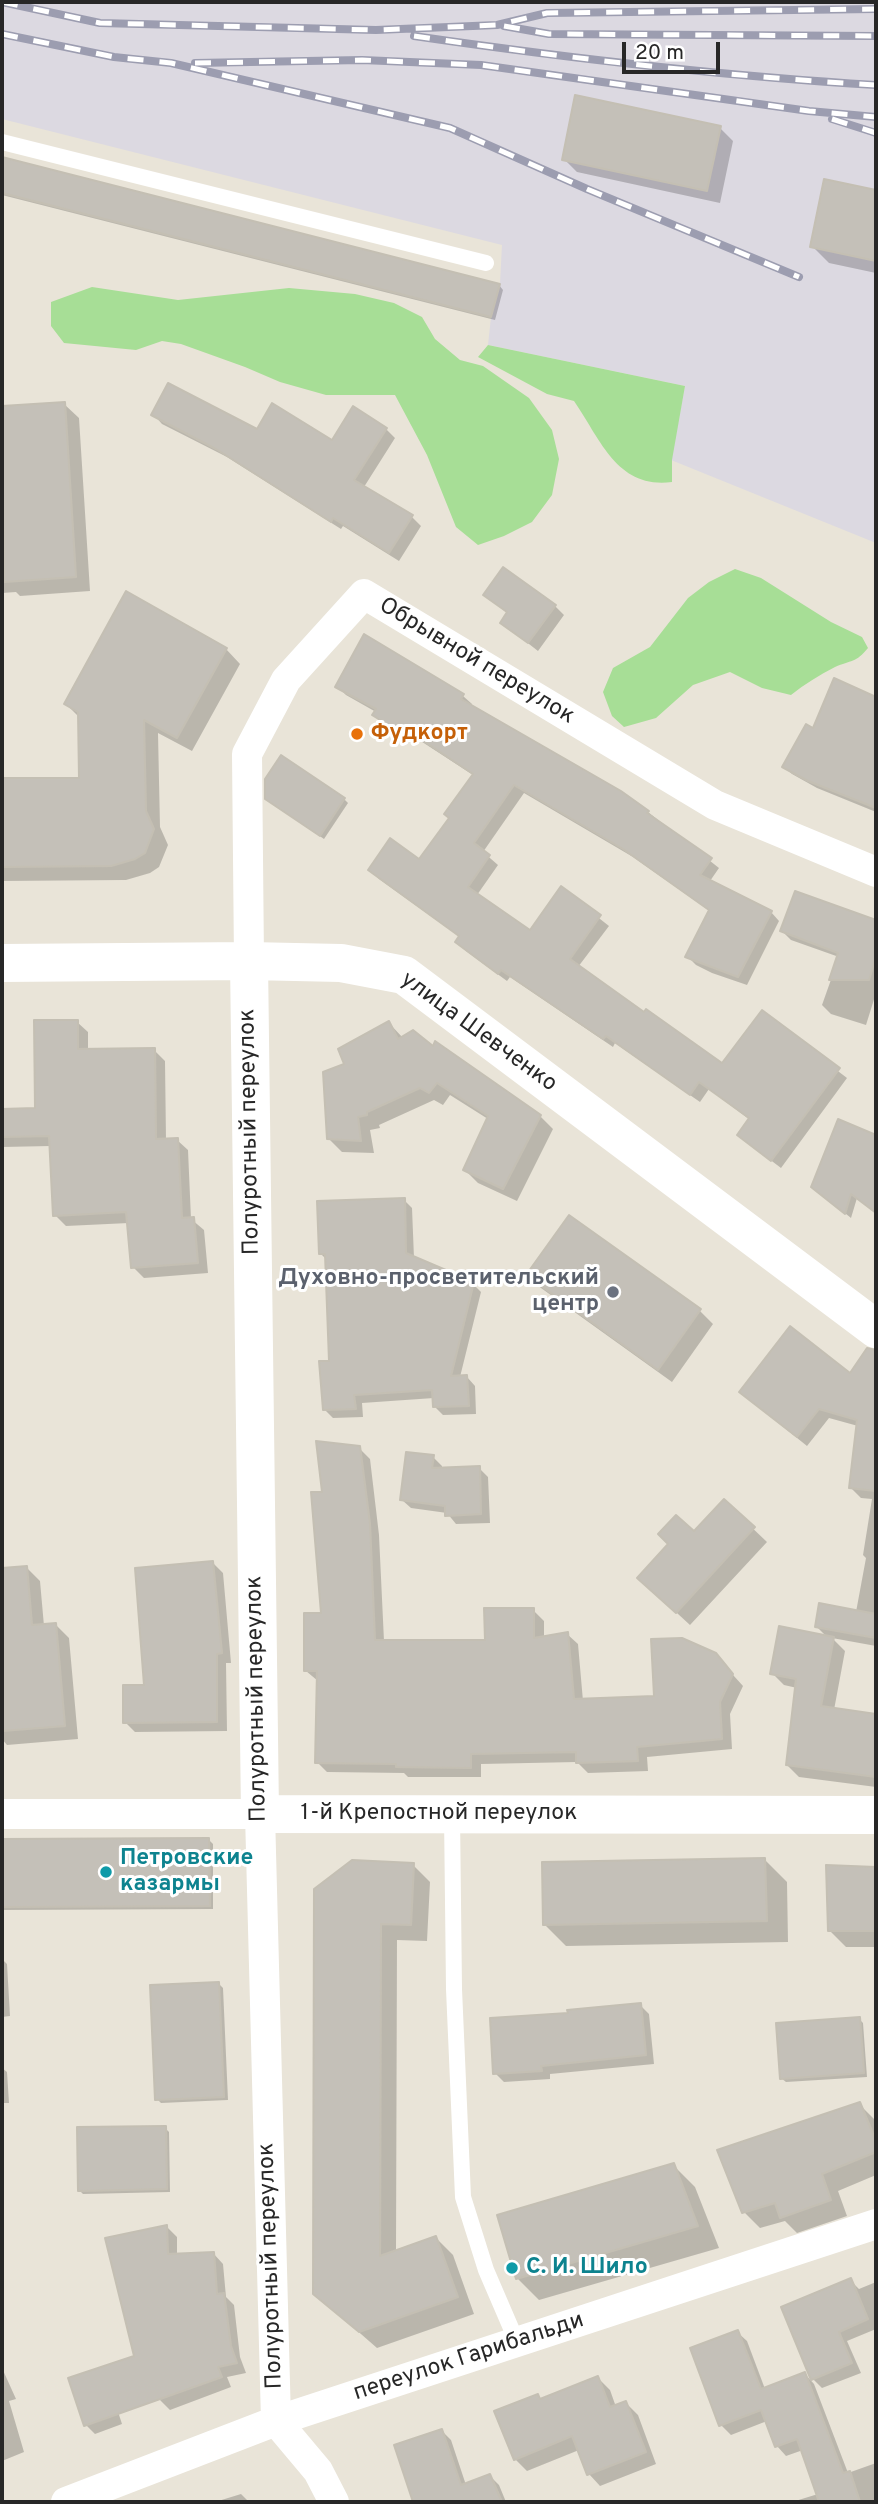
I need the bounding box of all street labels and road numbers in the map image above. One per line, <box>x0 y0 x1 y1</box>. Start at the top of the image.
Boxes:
street label: Обрывной переулок <box>373 593 579 731</box>
street label: улица Шевченко <box>394 967 562 1099</box>
street label: Полуротный переулок <box>235 1009 267 1255</box>
street label: Полуротный переулок <box>242 1576 274 1822</box>
street label: 1-й Крепостной переулок <box>301 1800 577 1828</box>
street label: Полуротный переулок <box>254 2142 290 2390</box>
street label: переулок Гарибальди <box>350 2308 588 2408</box>

